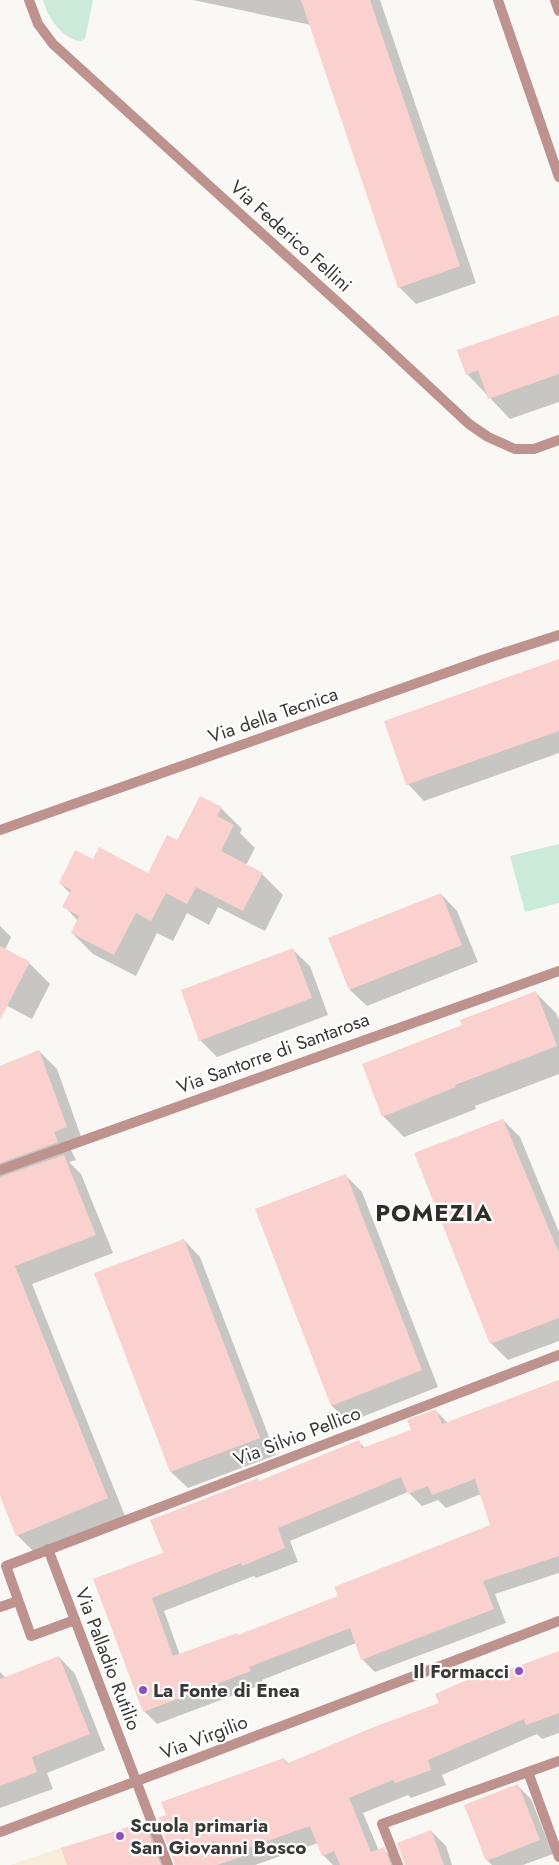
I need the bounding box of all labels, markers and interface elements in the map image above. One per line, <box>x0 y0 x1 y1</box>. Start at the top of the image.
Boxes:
street label: Via Federico Fellini <box>224 174 358 298</box>
street label: Via della Tecnica <box>205 680 341 750</box>
street label: Via Santorre di Santarosa <box>173 1006 373 1100</box>
district label: POMEZIA <box>375 1195 493 1230</box>
street label: Via Silvio Pellico <box>230 1399 364 1473</box>
street label: Via Palladio Rutilio <box>68 1584 148 1734</box>
place label: Il Formacci <box>413 1658 509 1685</box>
marker: Il Formacci <box>513 1665 525 1677</box>
place label: La Fonte di Enea <box>153 1677 300 1704</box>
marker: La Fonte di Enea <box>137 1684 149 1696</box>
street label: Via Virgilio <box>156 1708 252 1766</box>
place label: Scuola primaria San Giovanni Bosco <box>130 1812 307 1861</box>
marker: Scuola primaria San Giovanni Bosco <box>114 1830 126 1842</box>

